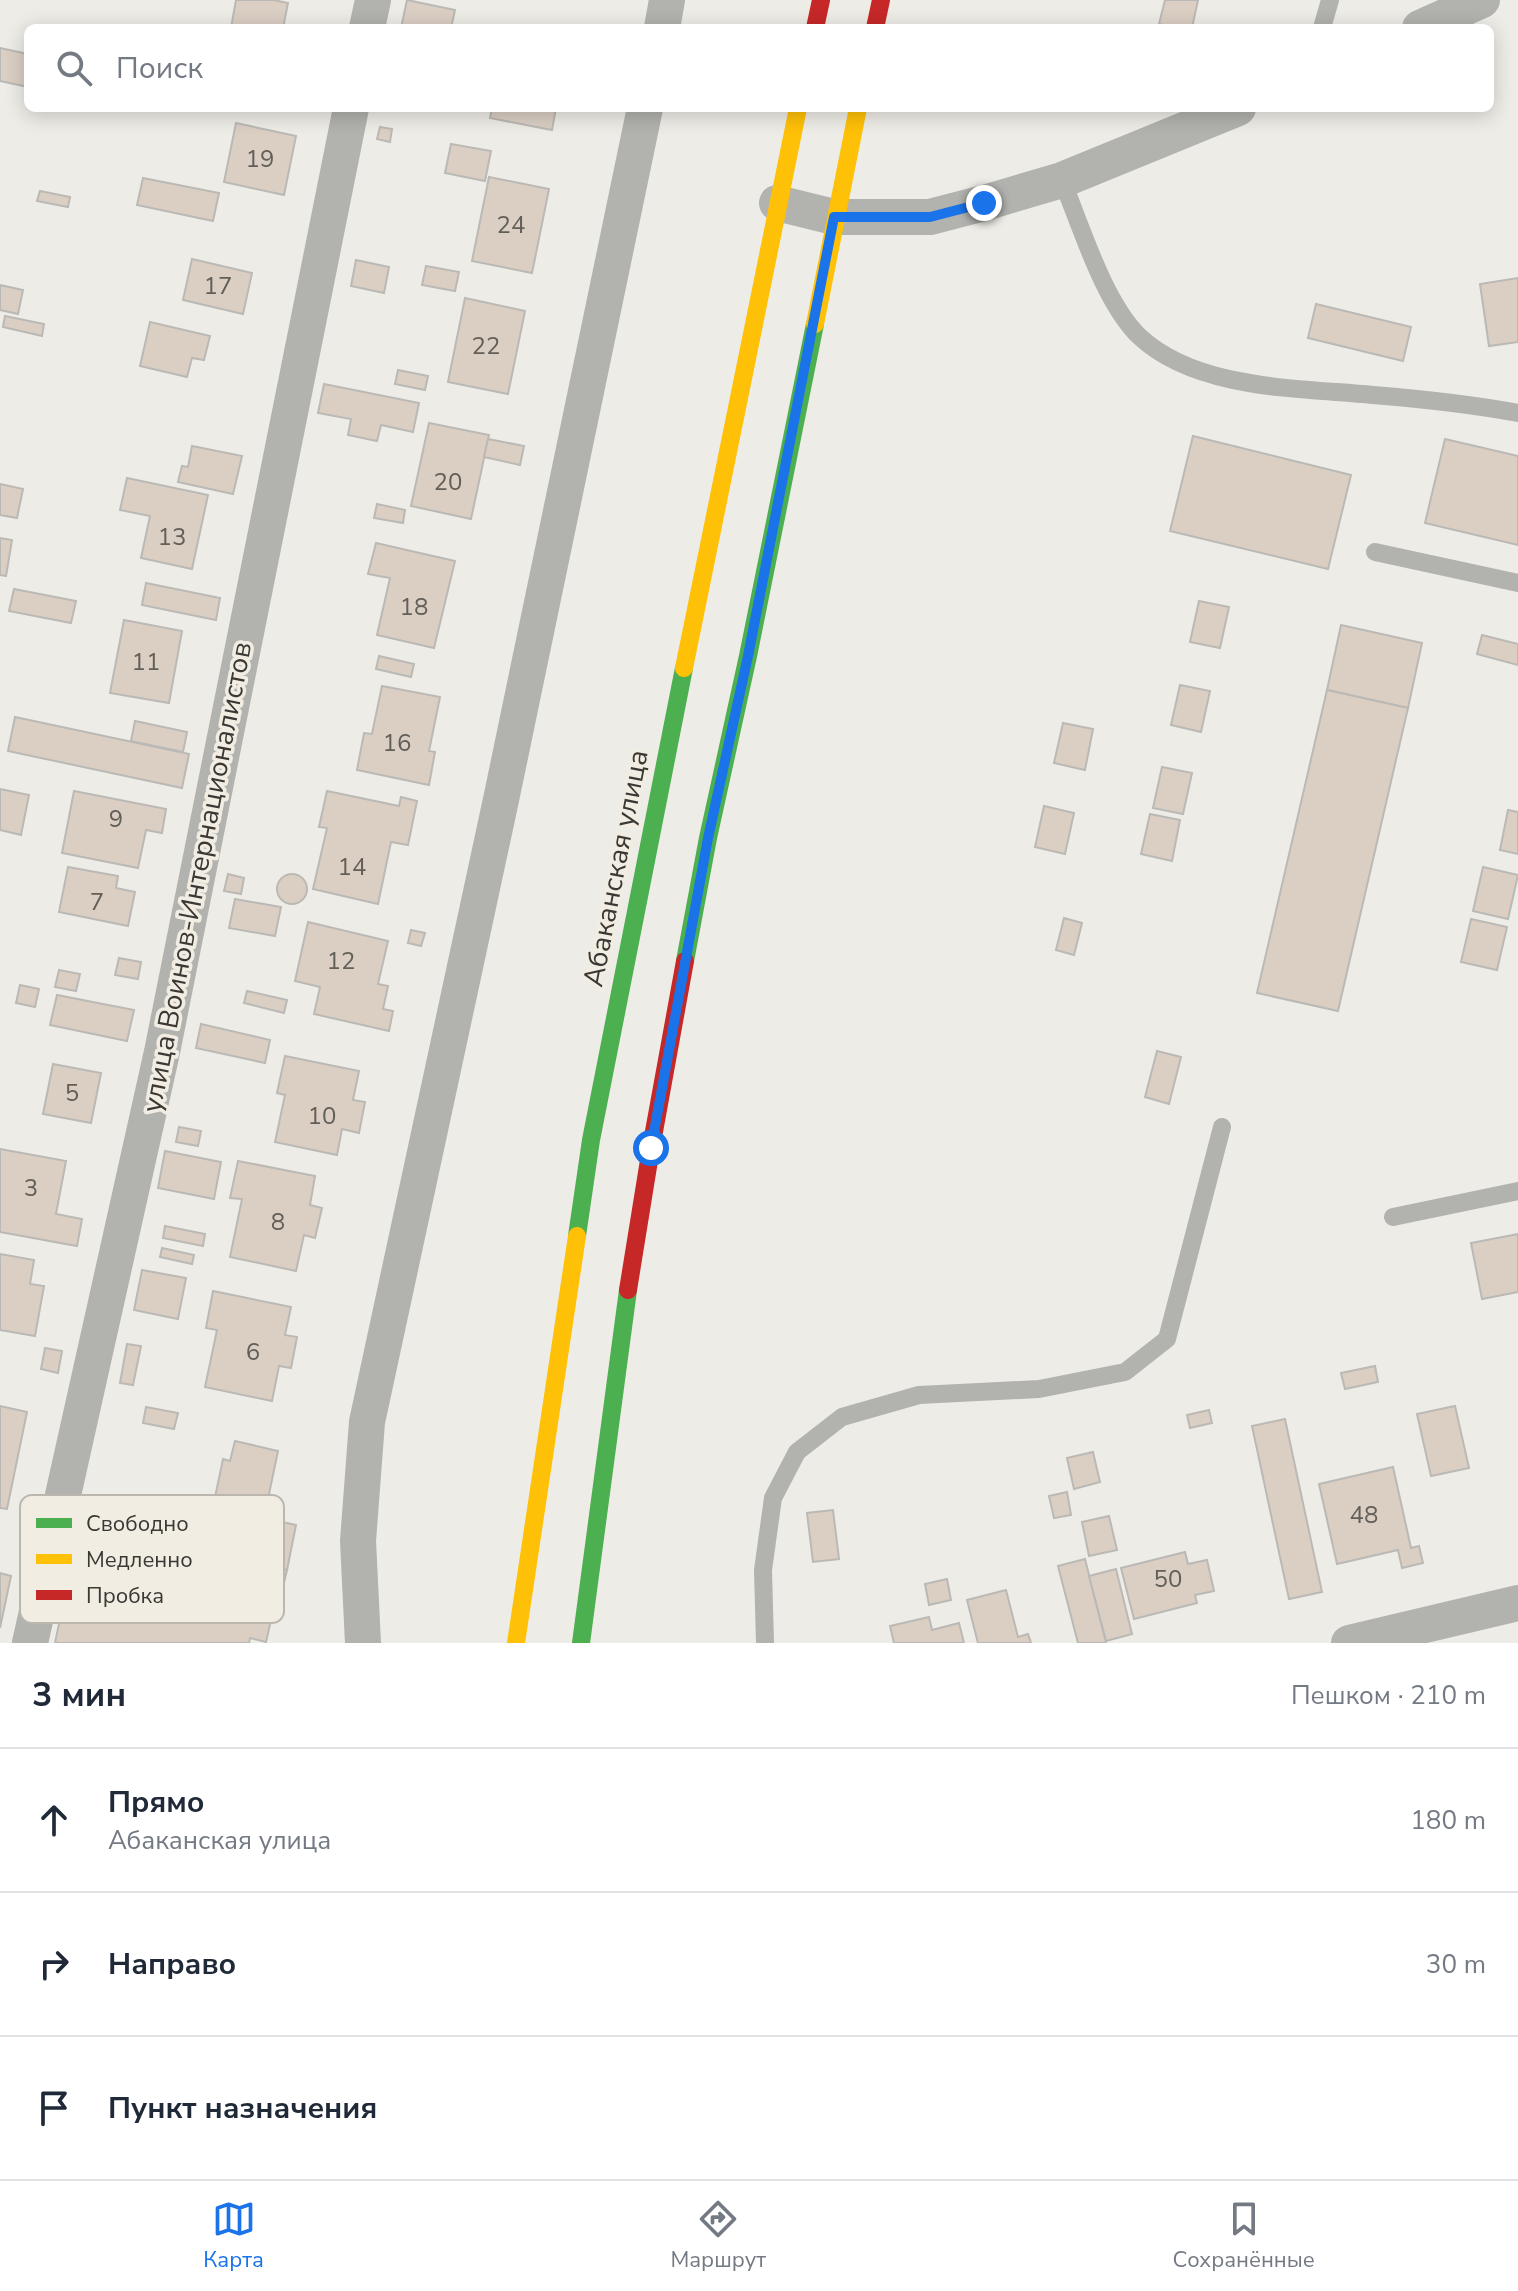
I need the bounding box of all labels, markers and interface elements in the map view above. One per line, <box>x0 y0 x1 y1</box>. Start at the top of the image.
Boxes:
search box <box>24 24 1494 112</box>
icon: search <box>52 46 96 90</box>
text: Поиск <box>116 48 203 89</box>
house number: 19 <box>246 143 274 175</box>
route end <box>966 185 1002 221</box>
house number: 24 <box>497 209 525 241</box>
house number: 17 <box>204 270 232 302</box>
house number: 22 <box>472 330 500 362</box>
house number: 20 <box>434 466 462 498</box>
house number: 13 <box>158 521 186 553</box>
house number: 18 <box>400 591 428 623</box>
street label: улица Воинов-Интернационалистов <box>133 639 261 1116</box>
house number: 11 <box>132 646 160 678</box>
house number: 16 <box>383 727 411 759</box>
street label: Абаканская улица <box>574 747 658 990</box>
house number: 9 <box>109 803 123 835</box>
house number: 14 <box>338 851 366 883</box>
house number: 7 <box>90 886 104 918</box>
house number: 12 <box>327 945 355 977</box>
house number: 5 <box>65 1077 79 1109</box>
house number: 10 <box>308 1100 336 1132</box>
route start <box>633 1130 669 1166</box>
house number: 3 <box>24 1172 38 1204</box>
house number: 8 <box>271 1206 285 1238</box>
house number: 6 <box>246 1336 260 1368</box>
legend <box>20 1495 284 1623</box>
house number: 48 <box>1350 1499 1378 1531</box>
text: Свободно <box>86 1509 189 1539</box>
text: Медленно <box>86 1545 193 1575</box>
house number: 50 <box>1154 1563 1182 1595</box>
text: Пробка <box>86 1581 164 1611</box>
text: 3 мин <box>32 1672 126 1718</box>
text: Пешком · 210 m <box>1291 1678 1486 1713</box>
text: Прямо <box>108 1782 205 1823</box>
icon: ahead <box>32 1798 76 1842</box>
text: 180 m <box>1410 1803 1486 1838</box>
text: Абаканская улица <box>108 1823 331 1858</box>
icon: right <box>32 1942 76 1986</box>
text: Направо <box>108 1944 236 1985</box>
text: 30 m <box>1426 1947 1486 1982</box>
icon: arrive <box>32 2086 76 2130</box>
text: Пункт назначения <box>108 2088 377 2129</box>
tab: Карта <box>203 2197 264 2275</box>
tab: Маршрут <box>670 2197 766 2275</box>
tab: Сохранённые <box>1173 2197 1315 2275</box>

